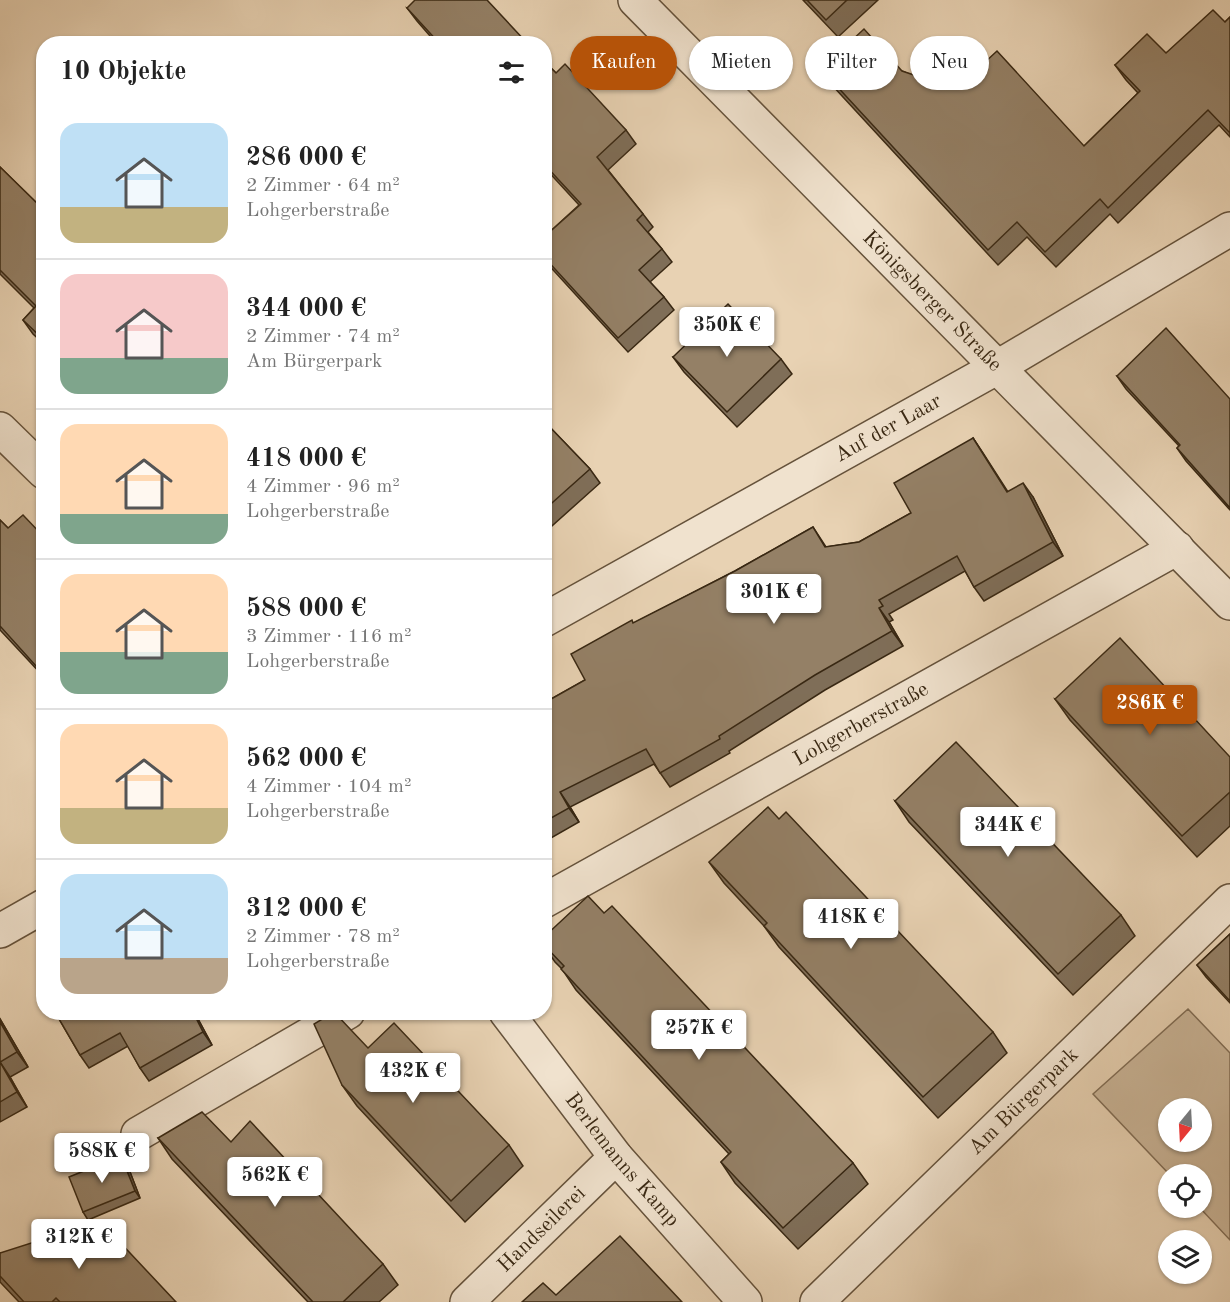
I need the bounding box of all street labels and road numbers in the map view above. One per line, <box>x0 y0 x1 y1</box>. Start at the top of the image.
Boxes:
street label: Königsberger Straße <box>858 227 1006 376</box>
street label: Auf der Laar <box>831 390 945 466</box>
street label: Lohgerberstraße <box>790 678 932 770</box>
street label: Am Bürgerpark <box>965 1044 1082 1159</box>
street label: Berlemanns Kamp <box>561 1089 683 1231</box>
street label: Handseilerei <box>494 1183 589 1276</box>

